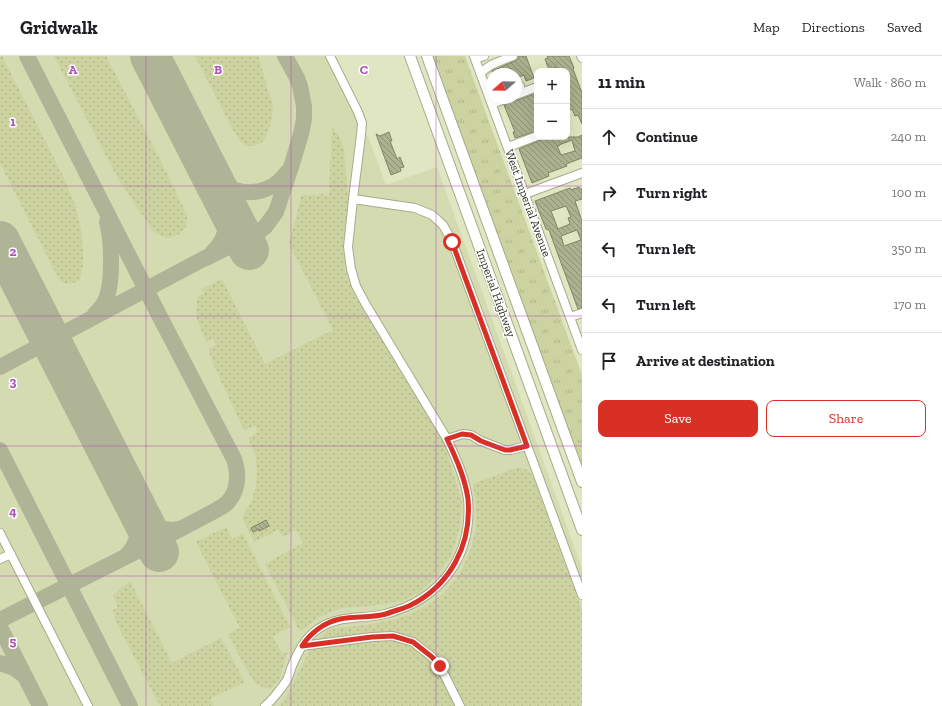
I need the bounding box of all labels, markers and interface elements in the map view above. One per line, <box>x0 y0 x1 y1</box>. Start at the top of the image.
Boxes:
text: Gridwalk <box>20 16 98 39</box>
text: Map <box>753 19 780 36</box>
text: Directions <box>802 19 865 36</box>
text: Saved <box>887 19 922 36</box>
text: A <box>69 62 78 77</box>
text: B <box>214 62 222 77</box>
text: C <box>360 62 368 77</box>
north arrow <box>486 68 522 104</box>
map controls <box>534 68 570 140</box>
button: + <box>534 68 570 104</box>
text: 11 min <box>598 72 645 92</box>
text: Walk · 860 m <box>854 75 926 90</box>
button: − <box>534 104 570 140</box>
text: 1 <box>10 114 16 129</box>
icon: ahead <box>598 126 620 148</box>
text: Continue <box>636 128 698 146</box>
text: 240 m <box>891 129 926 144</box>
street label: West Imperial Avenue <box>502 148 554 259</box>
icon: right <box>598 182 620 204</box>
text: Turn right <box>636 184 707 202</box>
text: 100 m <box>892 185 926 200</box>
route start <box>443 233 461 251</box>
icon: left <box>598 238 620 260</box>
text: Turn left <box>636 240 696 258</box>
text: 350 m <box>891 241 926 256</box>
text: 2 <box>10 244 17 259</box>
street label: Imperial Highway <box>474 247 519 340</box>
icon: left <box>598 294 620 316</box>
text: Turn left <box>636 296 696 314</box>
text: 170 m <box>893 297 926 312</box>
icon: arrive <box>598 350 620 372</box>
text: Arrive at destination <box>636 352 775 370</box>
text: 3 <box>10 374 17 389</box>
button: Save <box>598 400 758 437</box>
button: Share <box>766 400 926 437</box>
text: 4 <box>9 504 17 519</box>
text: 5 <box>10 634 17 649</box>
route end <box>431 657 449 675</box>

